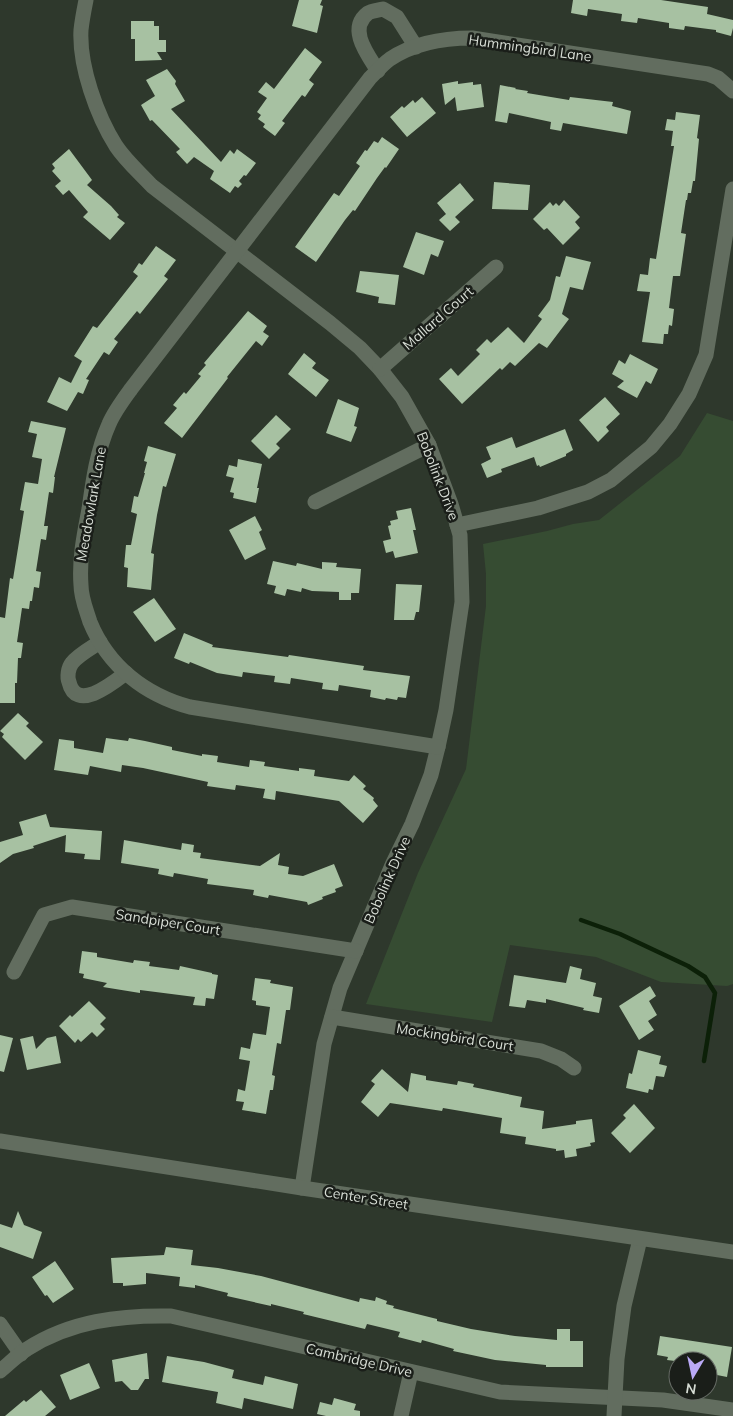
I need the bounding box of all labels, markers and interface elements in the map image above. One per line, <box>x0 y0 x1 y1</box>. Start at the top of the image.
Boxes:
street label: Hummingbird Lane <box>467 30 593 66</box>
street label: Mallard Court <box>399 282 477 354</box>
street label: Bobolink Drive <box>413 429 463 523</box>
street label: Meadowlark Lane <box>72 445 110 563</box>
street label: Bobolink Drive <box>360 834 414 926</box>
street label: Sandpiper Court <box>114 905 222 939</box>
street label: Mockingbird Court <box>395 1019 515 1055</box>
street label: Center Street <box>323 1182 409 1214</box>
street label: Cambridge Drive <box>304 1339 414 1381</box>
north arrow <box>668 1351 718 1401</box>
text: N <box>684 1379 698 1399</box>

